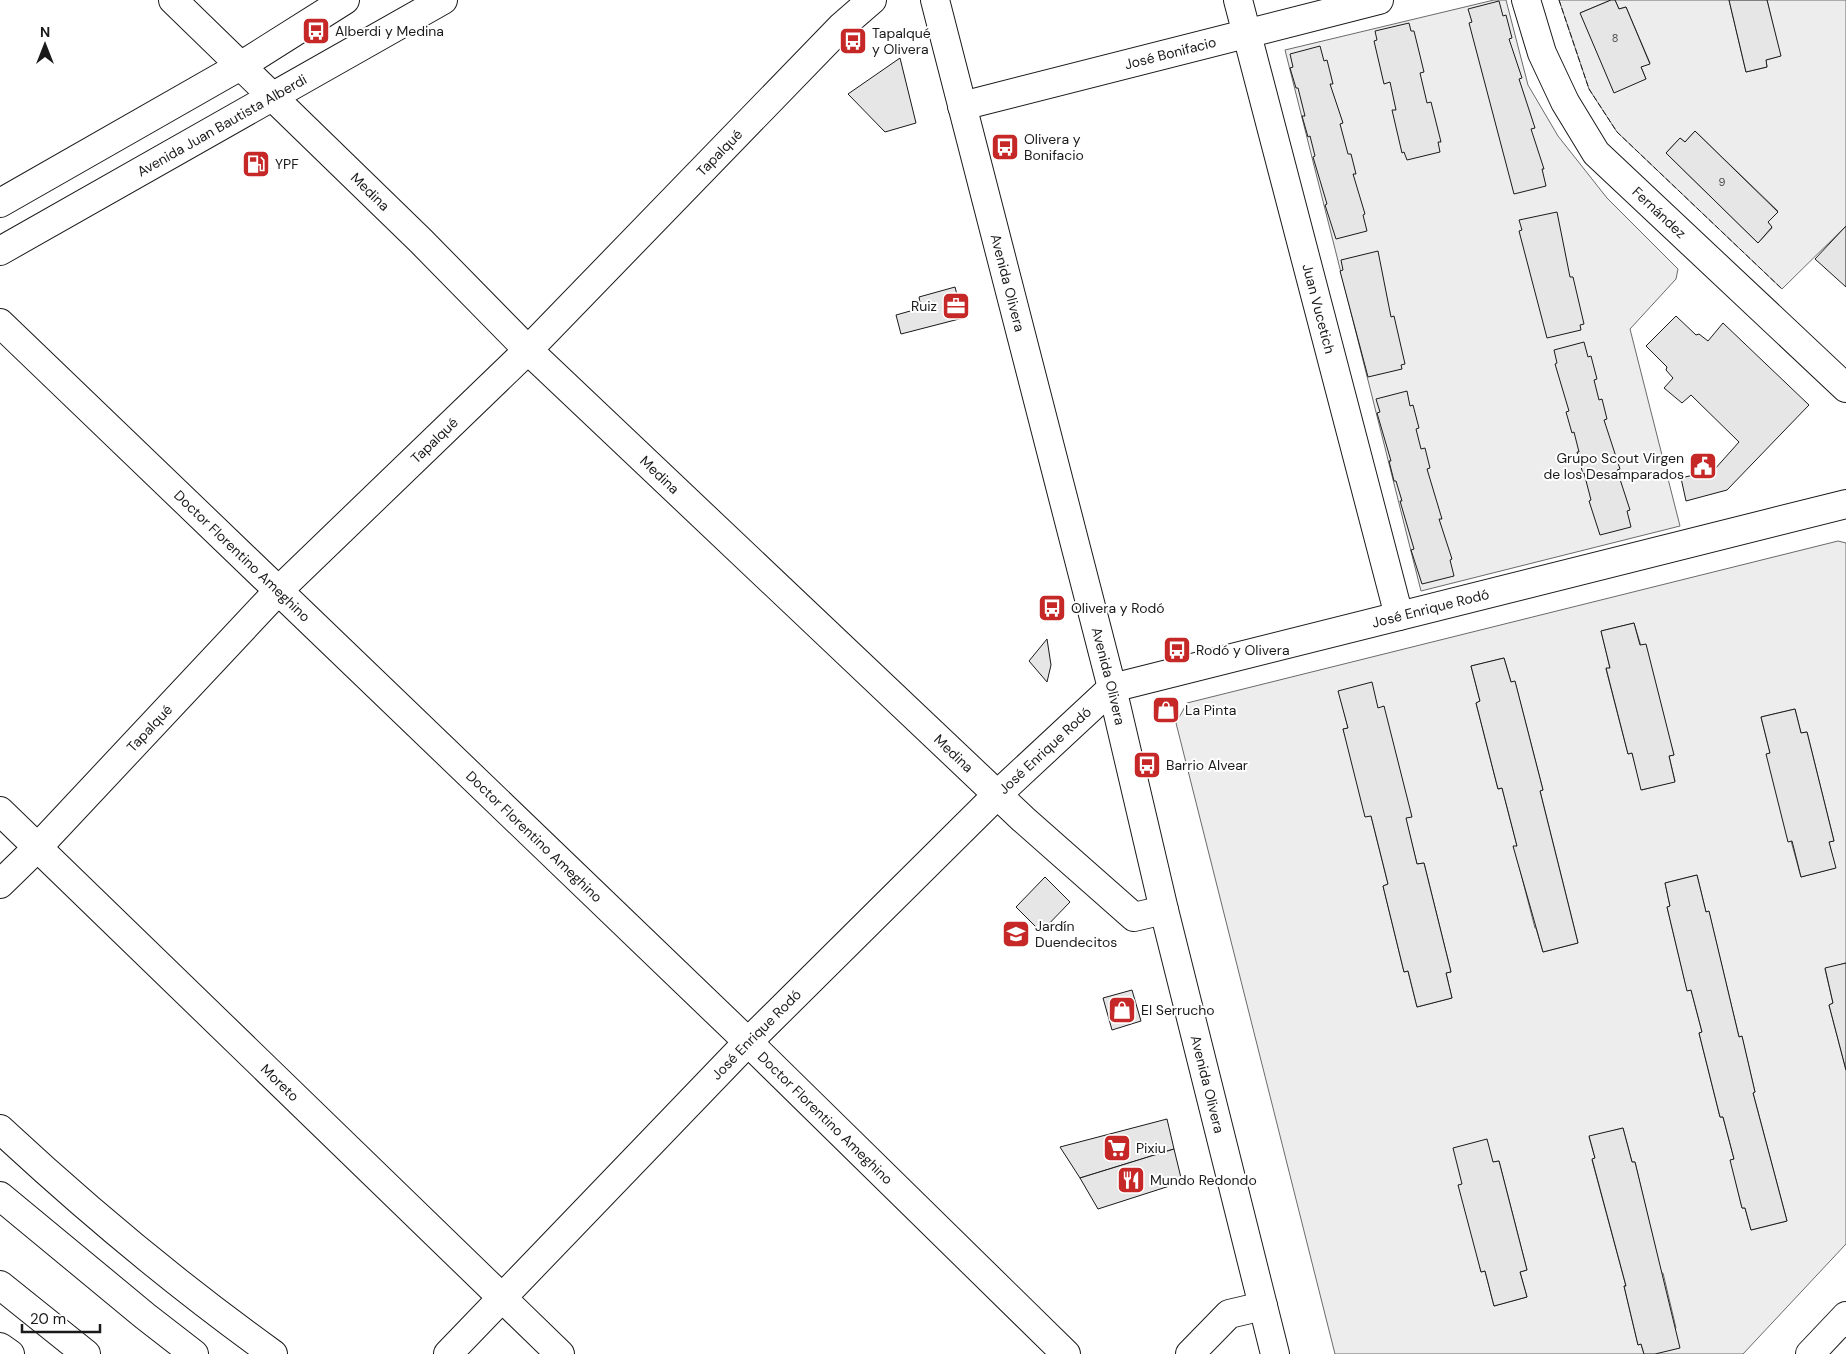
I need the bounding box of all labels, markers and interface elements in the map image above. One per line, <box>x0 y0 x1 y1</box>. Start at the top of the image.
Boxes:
bus stop icon: Alberdi y Medina <box>301 16 331 46</box>
north arrow <box>20 20 70 70</box>
place label: Alberdi y Medina <box>335 22 444 40</box>
text: N <box>40 23 50 41</box>
place label: Tapalqué y Olivera <box>872 24 931 58</box>
bus stop icon: Tapalqué y Olivera <box>838 26 868 56</box>
house number: 8 <box>1612 31 1618 45</box>
street label: José Bonifacio <box>1123 33 1218 73</box>
street label: Avenida Juan Bautista Alberdi <box>134 70 310 181</box>
street label: Tapalqué <box>692 125 746 180</box>
place label: Olivera y Bonifacio <box>1024 130 1084 164</box>
bus stop icon: Olivera y Bonifacio <box>990 132 1020 162</box>
fuel station icon: YPF <box>241 149 271 179</box>
place label: YPF <box>275 155 299 173</box>
street label: Medina <box>347 169 394 215</box>
house number: 9 <box>1719 175 1726 189</box>
street label: Fernández <box>1629 183 1690 242</box>
street label: Avenida Olivera <box>987 232 1029 334</box>
street label: Juan Vucetich <box>1298 262 1339 356</box>
office icon: Ruiz <box>941 291 971 321</box>
place label: Ruiz <box>911 297 937 315</box>
street label: Tapalqué <box>407 413 462 467</box>
place label: Grupo Scout Virgen de los Desamparados <box>1543 449 1684 483</box>
public building icon: Grupo Scout Virgen de los Desamparados <box>1688 451 1718 481</box>
street label: Medina <box>636 452 683 498</box>
street label: Doctor Florentino Ameghino <box>170 486 314 626</box>
street label: José Enrique Rodó <box>1370 585 1491 632</box>
bus stop icon: Olivera y Rodó <box>1037 593 1067 623</box>
place label: Olivera y Rodó <box>1071 599 1165 617</box>
street label: Avenida Olivera <box>1088 625 1129 727</box>
bus stop icon: Rodó y Olivera <box>1162 635 1192 665</box>
place label: Rodó y Olivera <box>1196 641 1290 659</box>
shop icon: La Pinta <box>1151 695 1181 725</box>
street label: Tapalqué <box>123 700 176 756</box>
place label: La Pinta <box>1185 701 1236 719</box>
street label: José Enrique Rodó <box>995 703 1095 798</box>
street label: Medina <box>930 730 977 776</box>
bus stop icon: Barrio Alvear <box>1132 750 1162 780</box>
place label: Barrio Alvear <box>1166 756 1248 774</box>
street label: Doctor Florentino Ameghino <box>462 767 606 906</box>
place label: Jardín Duendecitos <box>1035 917 1117 951</box>
school or university icon: Jardín Duendecitos <box>1001 919 1031 949</box>
street label: José Enrique Rodó <box>708 985 805 1084</box>
shop icon: El Serrucho <box>1107 995 1137 1025</box>
place label: El Serrucho <box>1141 1001 1215 1019</box>
street label: Avenida Olivera <box>1187 1033 1228 1135</box>
street label: Doctor Florentino Ameghino <box>754 1048 897 1188</box>
street label: Moreto <box>257 1060 303 1105</box>
supermarket icon: Pixiu <box>1102 1133 1132 1163</box>
place label: Pixiu <box>1136 1139 1166 1157</box>
restaurant icon: Mundo Redondo <box>1116 1165 1146 1195</box>
place label: Mundo Redondo <box>1150 1171 1257 1189</box>
scale bar <box>22 1302 100 1334</box>
text: 20 m <box>30 1309 66 1329</box>

